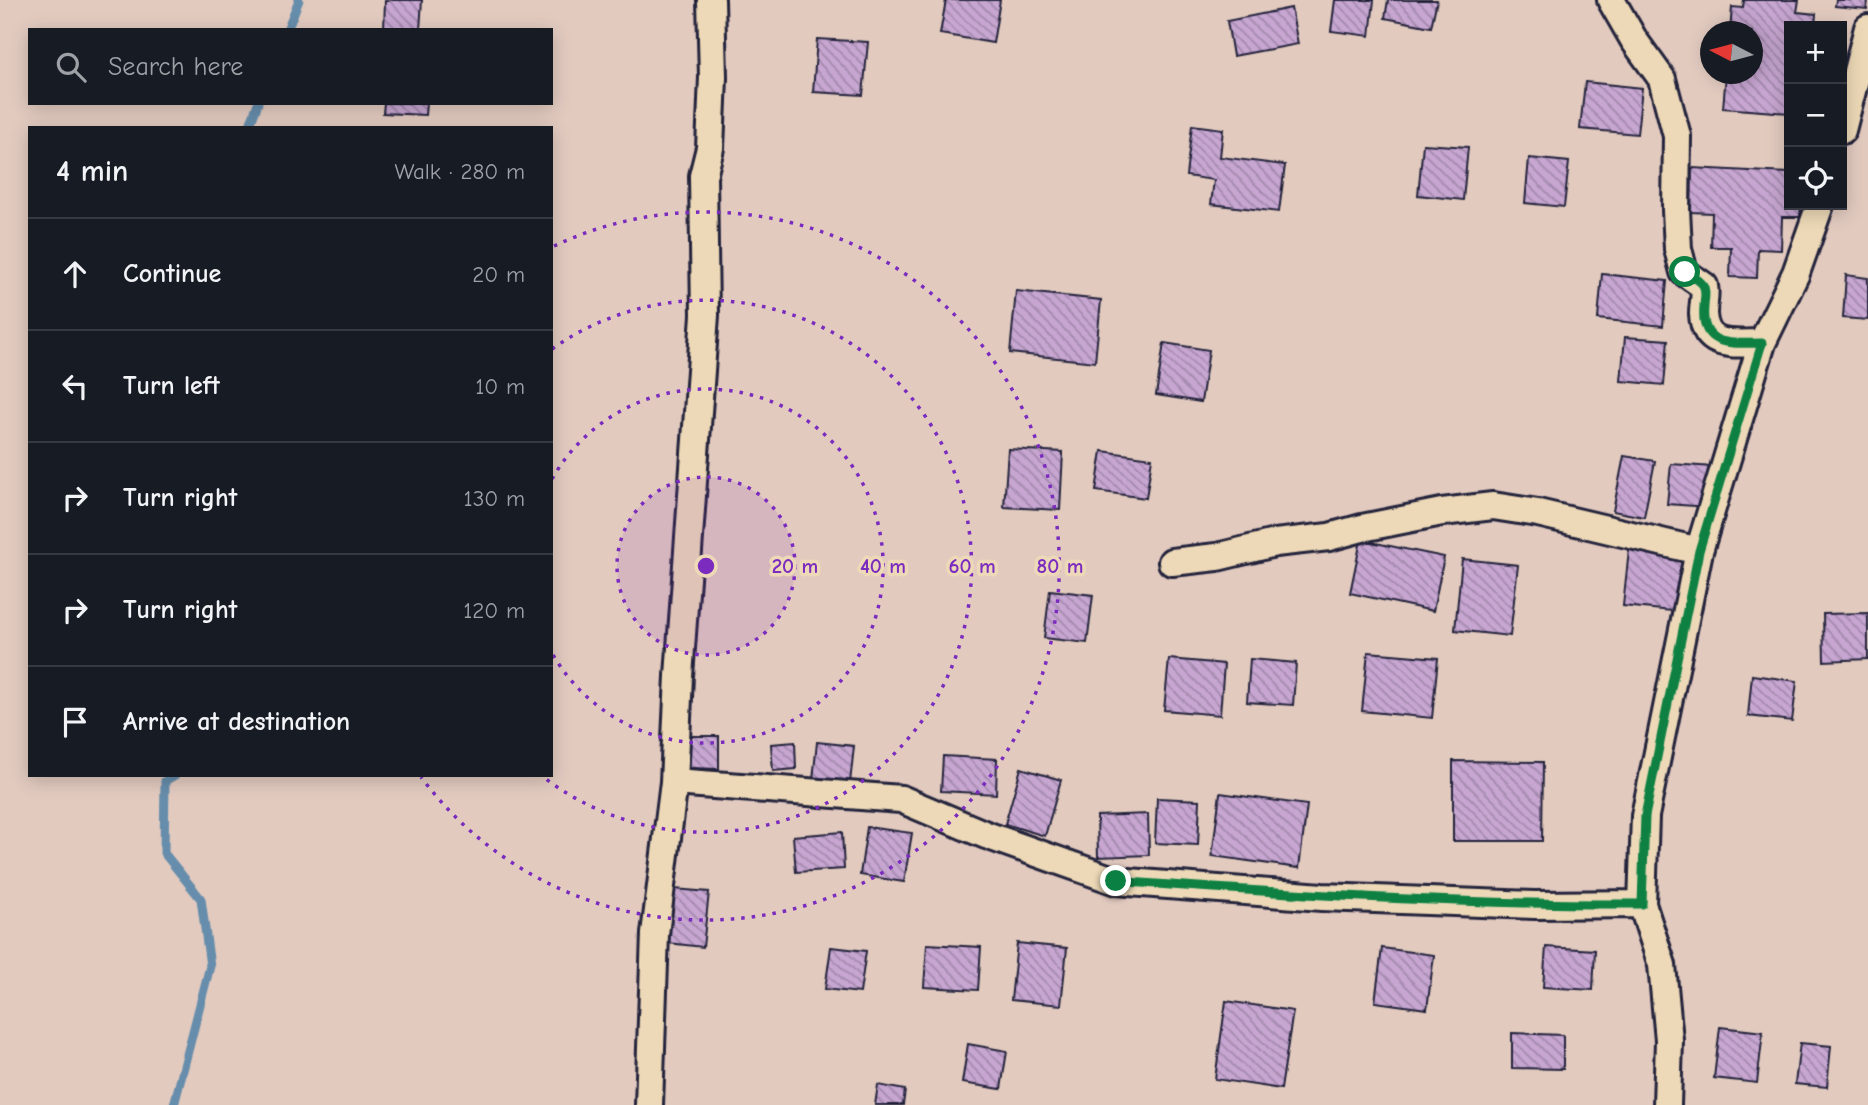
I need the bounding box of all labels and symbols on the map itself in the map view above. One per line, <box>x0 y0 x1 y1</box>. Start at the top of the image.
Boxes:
north arrow <box>1700 21 1763 84</box>
route start <box>1669 256 1700 287</box>
centre of rings <box>694 554 718 578</box>
text: 20 m <box>772 554 818 578</box>
text: 40 m <box>860 554 906 578</box>
text: 60 m <box>948 554 996 578</box>
text: 80 m <box>1037 554 1083 578</box>
route end <box>1100 865 1131 896</box>

